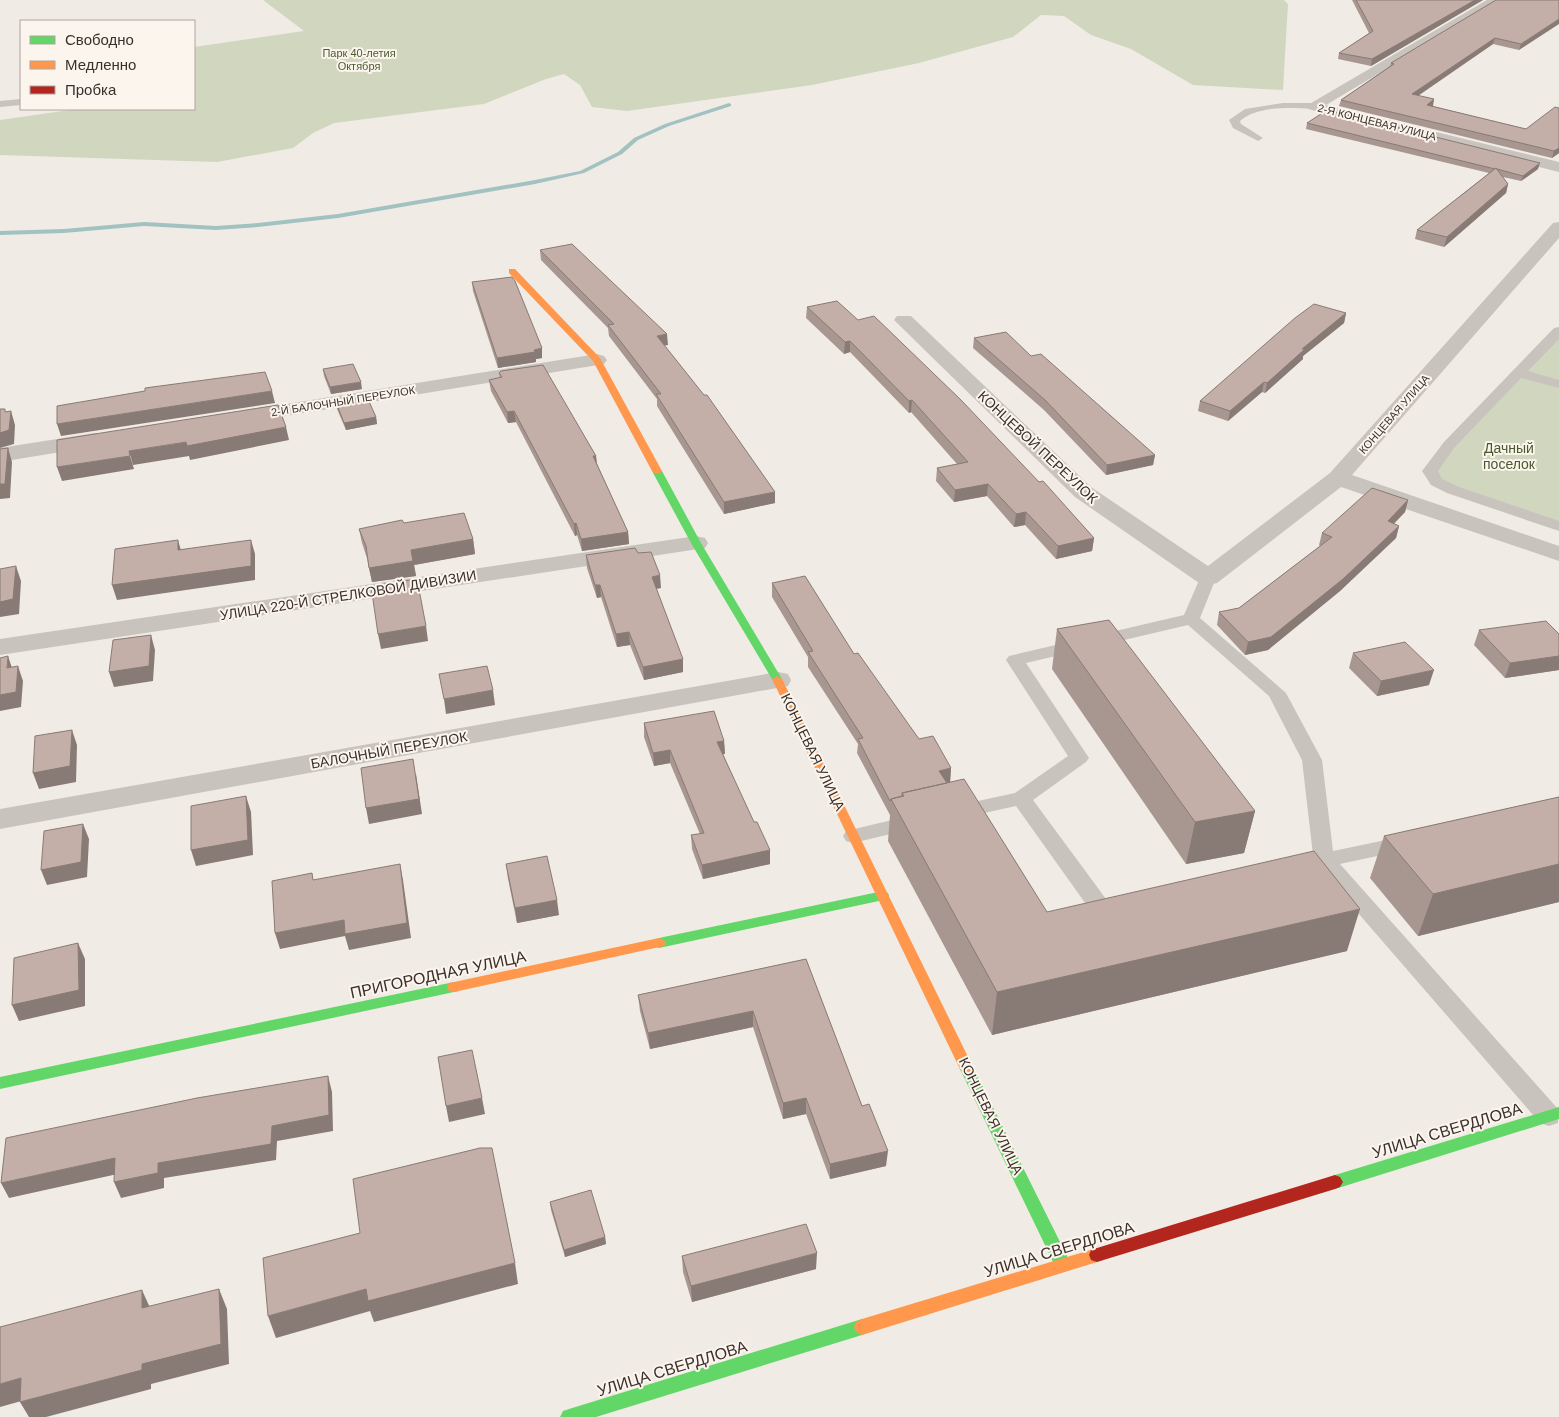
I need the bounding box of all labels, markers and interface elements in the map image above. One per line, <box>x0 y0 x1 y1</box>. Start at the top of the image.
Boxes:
legend <box>20 20 195 110</box>
text: Свободно <box>65 31 134 48</box>
park label: Парк 40-летия Октября <box>322 47 396 72</box>
text: Медленно <box>65 56 136 73</box>
text: Пробка <box>65 81 117 98</box>
street label: 2-Я КОНЦЕВАЯ УЛИЦА <box>1317 101 1438 143</box>
street label: КОНЦЕВАЯ УЛИЦА <box>1356 372 1432 456</box>
street label: 2-Й БАЛОЧНЫЙ ПЕРЕУЛОК <box>270 384 416 418</box>
street label: КОНЦЕВОЙ ПЕРЕУЛОК <box>975 387 1102 507</box>
park label: Дачный поселок <box>1483 440 1536 472</box>
street label: УЛИЦА 220-Й СТРЕЛКОВОЙ ДИВИЗИИ <box>218 566 477 623</box>
street label: КОНЦЕВАЯ УЛИЦА <box>778 691 849 814</box>
street label: БАЛОЧНЫЙ ПЕРЕУЛОК <box>309 727 469 772</box>
street label: ПРИГОРОДНАЯ УЛИЦА <box>349 947 528 1001</box>
street label: КОНЦЕВАЯ УЛИЦА <box>956 1055 1027 1178</box>
street label: УЛИЦА СВЕРДЛОВА <box>1370 1099 1524 1161</box>
street label: УЛИЦА СВЕРДЛОВА <box>982 1218 1136 1280</box>
street label: УЛИЦА СВЕРДЛОВА <box>595 1337 749 1399</box>

